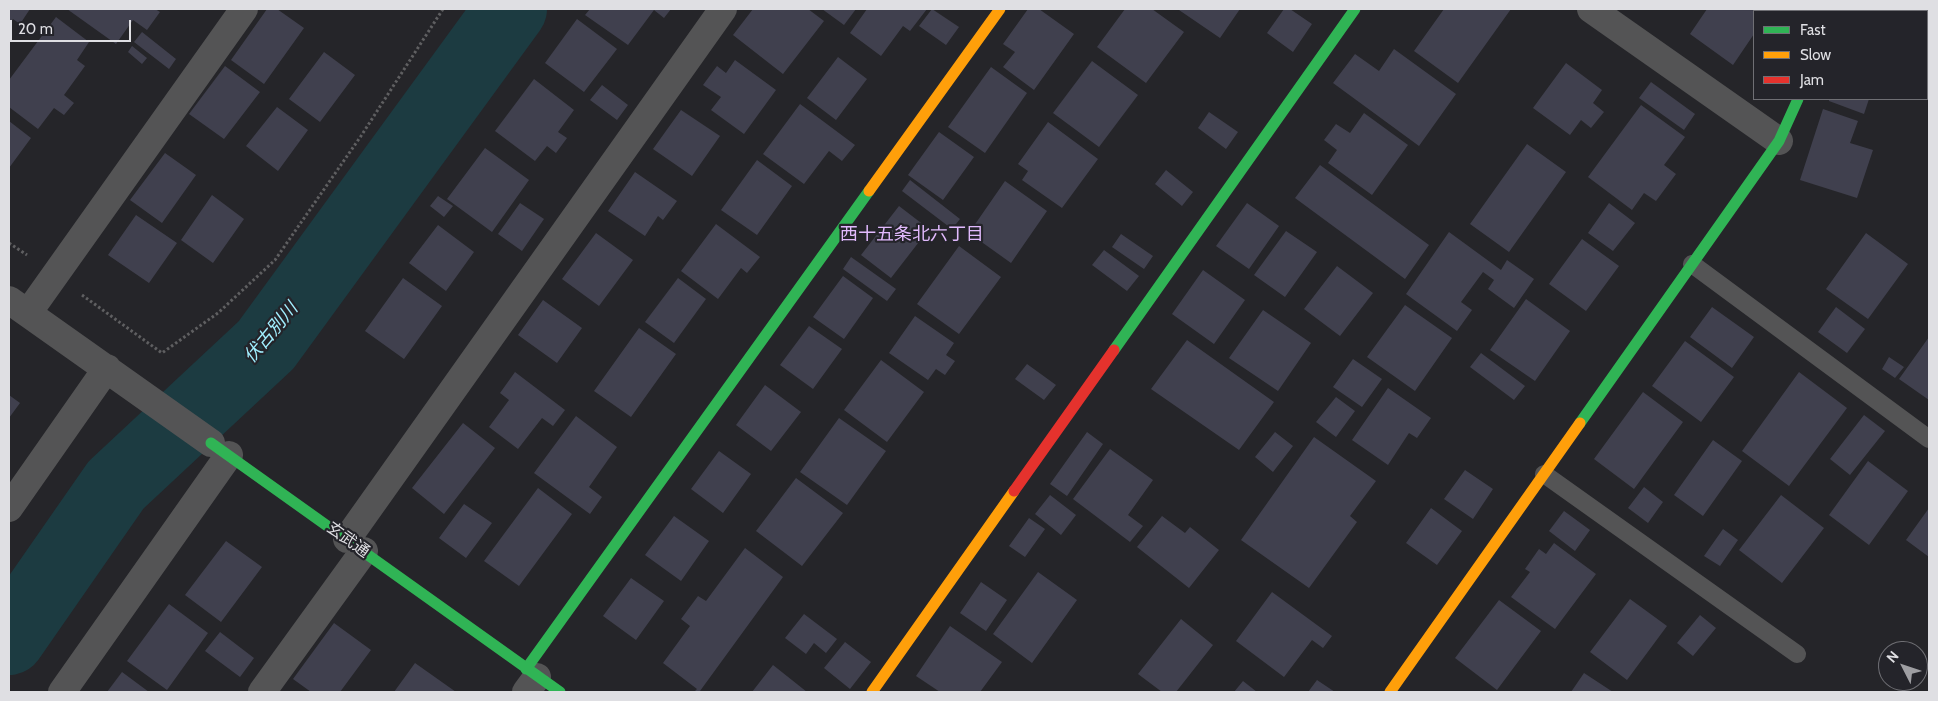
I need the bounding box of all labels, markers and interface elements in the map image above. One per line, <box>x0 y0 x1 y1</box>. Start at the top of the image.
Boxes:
scale bar <box>12 10 134 42</box>
legend <box>1753 10 1928 100</box>
text: 20 m <box>18 20 53 38</box>
text: Fast <box>1800 21 1825 39</box>
text: Slow <box>1800 46 1831 64</box>
text: Jam <box>1800 71 1824 89</box>
district label: 西十五条北六丁目 <box>840 224 984 246</box>
water label: 伏古別川 <box>240 298 302 368</box>
street label: 玄武通 <box>323 518 373 562</box>
north arrow <box>1878 641 1928 691</box>
text: N <box>1882 647 1902 666</box>

